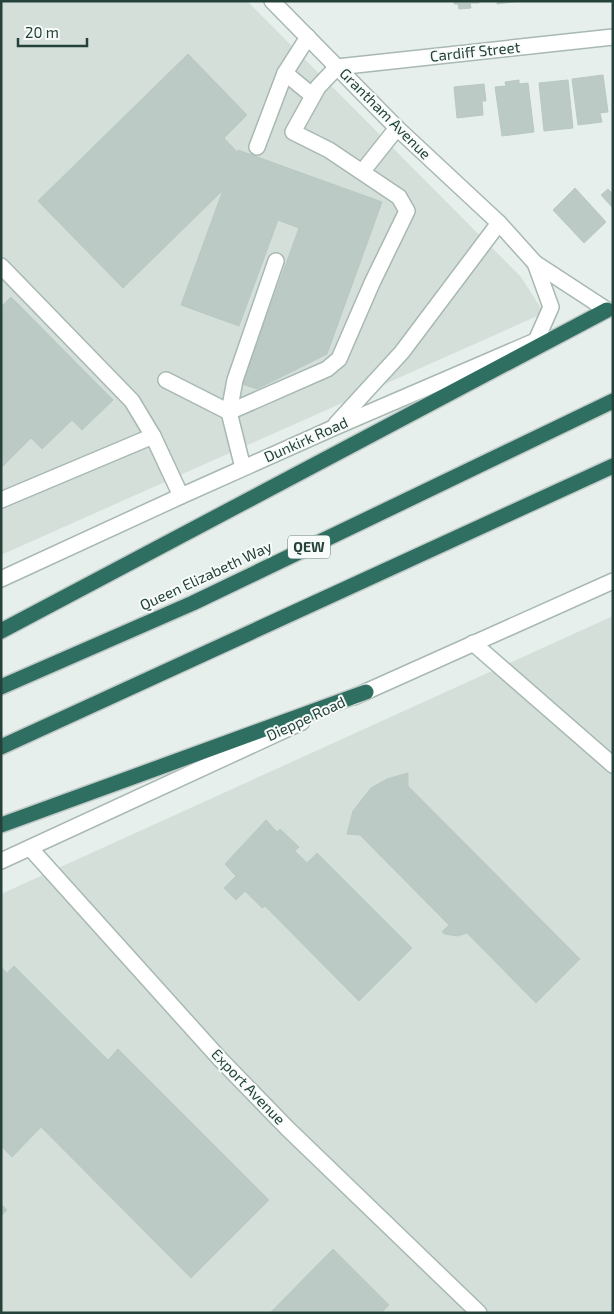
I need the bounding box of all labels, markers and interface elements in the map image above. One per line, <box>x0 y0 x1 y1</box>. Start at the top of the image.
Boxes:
scale bar <box>18 15 86 47</box>
text: 20 m <box>25 23 59 41</box>
street label: Cardiff Street <box>429 37 521 65</box>
street label: Grantham Avenue <box>336 64 435 163</box>
street label: Dunkirk Road <box>261 413 350 466</box>
road number: QEW <box>288 536 330 558</box>
street label: Queen Elizabeth Way <box>137 537 275 615</box>
street label: Dieppe Road <box>263 692 348 744</box>
street label: Export Avenue <box>208 1045 289 1128</box>

